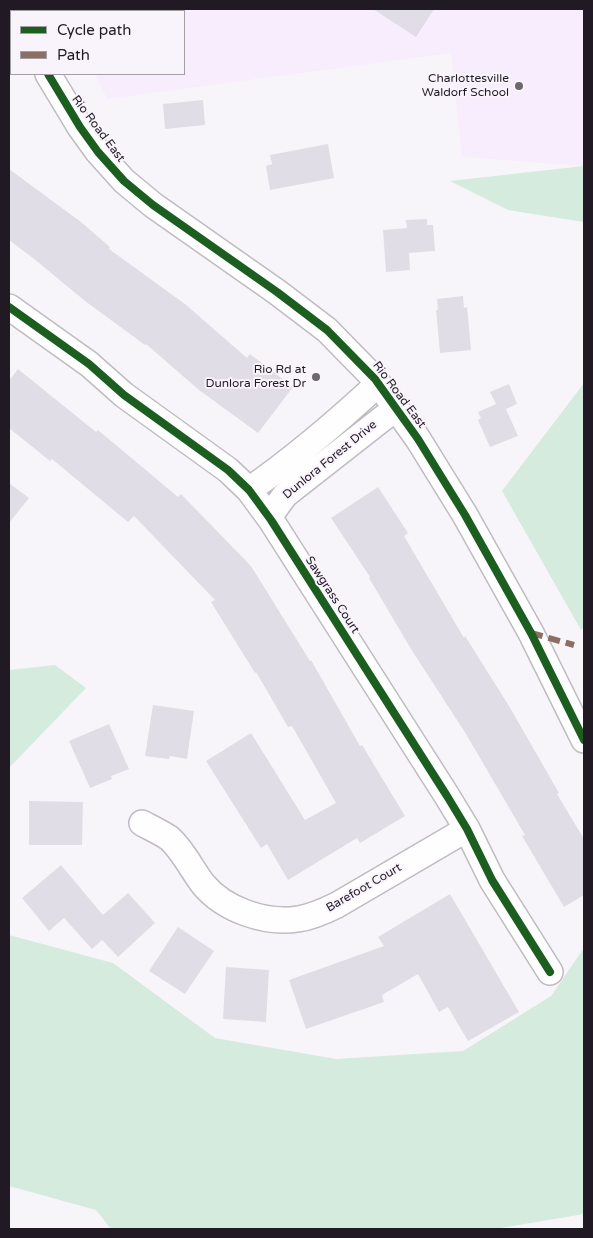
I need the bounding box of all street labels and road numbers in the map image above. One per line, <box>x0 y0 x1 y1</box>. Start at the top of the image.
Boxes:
street label: Rio Road East <box>68 93 128 165</box>
street label: Rio Road East <box>369 359 429 431</box>
street label: Dunlora Forest Drive <box>280 418 380 502</box>
street label: Sawgrass Court <box>302 554 362 636</box>
street label: Barefoot Court <box>324 861 404 915</box>

